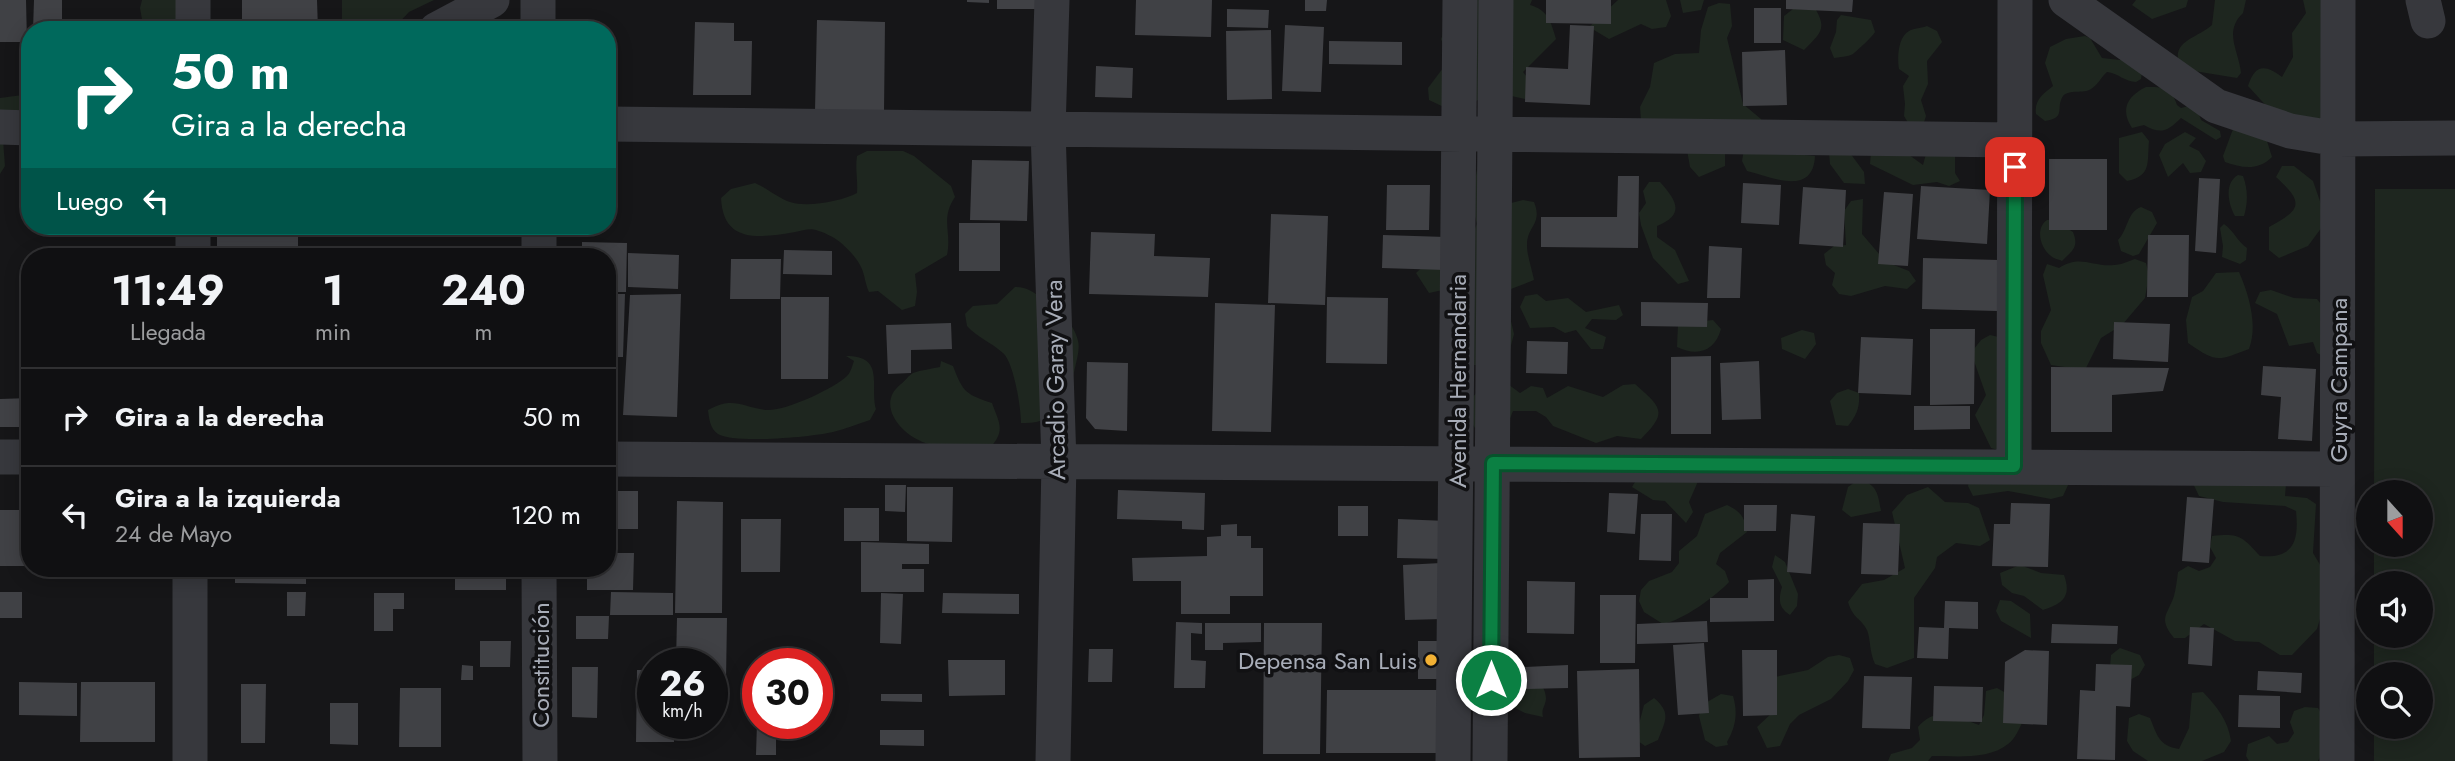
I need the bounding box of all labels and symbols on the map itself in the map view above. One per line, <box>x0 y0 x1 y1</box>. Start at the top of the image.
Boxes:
pin <box>1985 137 2045 197</box>
street label: Avenida Hernandaria <box>1440 274 1475 488</box>
street label: Arcadio Garay Vera <box>1036 279 1074 481</box>
street label: Guyra Campana <box>2321 298 2356 462</box>
north arrow <box>2356 480 2432 556</box>
street label: Constitución <box>523 602 558 728</box>
place label: Depensa San Luis <box>1238 643 1417 678</box>
position arrow <box>1454 643 1528 717</box>
speed limit sign: 30 <box>742 648 833 739</box>
marker: Depensa San Luis <box>1423 652 1439 668</box>

